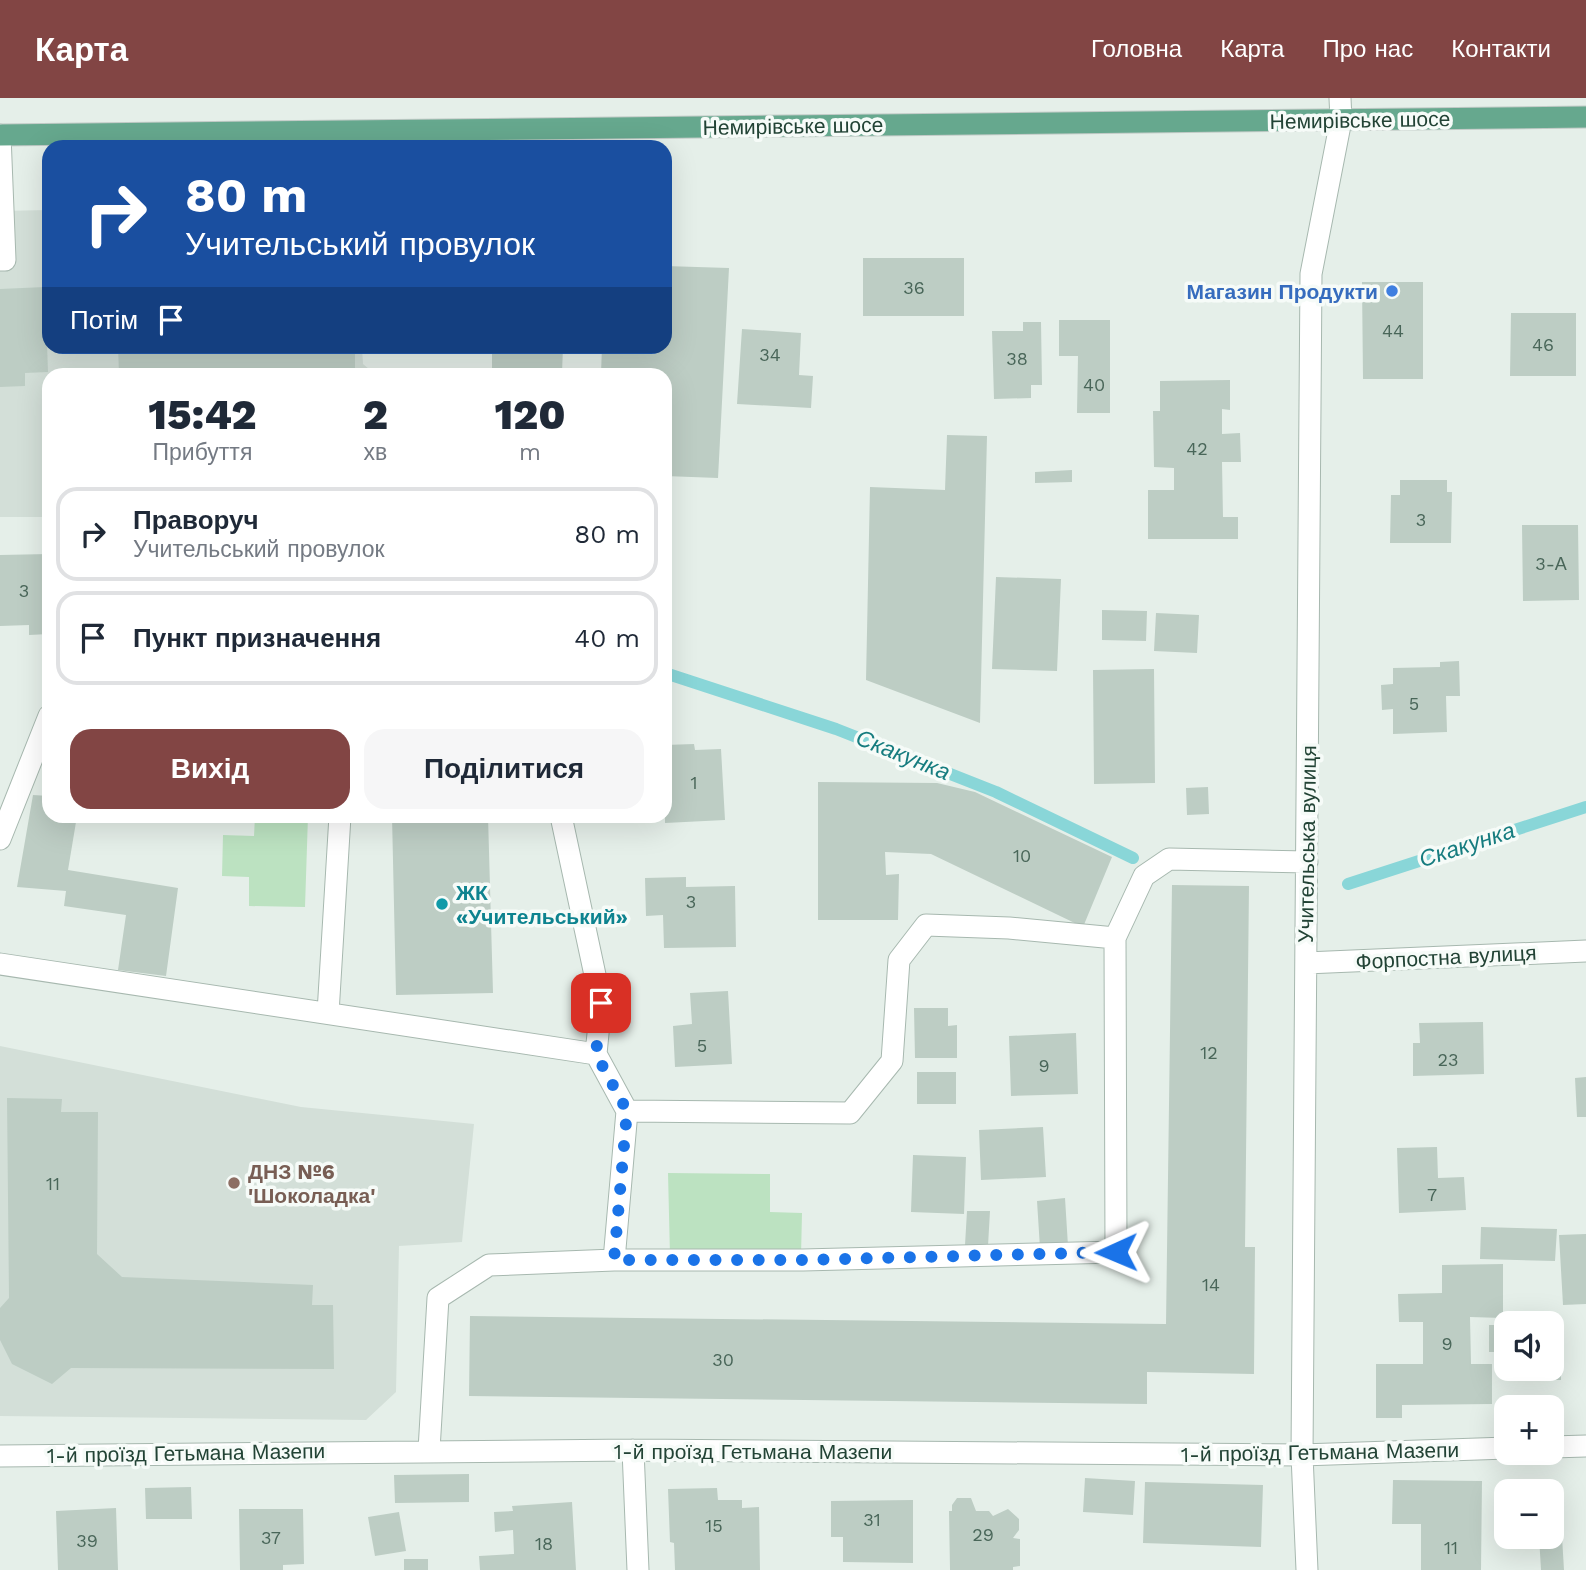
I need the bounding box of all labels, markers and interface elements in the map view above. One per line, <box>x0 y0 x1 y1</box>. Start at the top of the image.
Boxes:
text: Карта <box>35 30 128 69</box>
text: Головна <box>1091 35 1182 63</box>
text: Карта <box>1220 35 1284 63</box>
text: Про нас <box>1322 35 1413 63</box>
text: Контакти <box>1451 35 1551 63</box>
street label: Немирівське шосе <box>1269 106 1451 134</box>
street label: Немирівське шосе <box>702 112 884 140</box>
text: 80 m <box>185 166 307 224</box>
icon: right <box>70 168 161 259</box>
text: Учительський провулок <box>185 225 535 263</box>
house number: 36 <box>903 277 925 298</box>
place label: Магазин Продукти <box>1186 279 1378 304</box>
marker: Магазин Продукти <box>1384 283 1400 299</box>
icon: arrive <box>152 301 190 339</box>
text: Потім <box>70 305 138 335</box>
house number: 44 <box>1382 320 1404 341</box>
house number: 46 <box>1532 334 1554 355</box>
house number: 34 <box>759 344 781 365</box>
house number: 38 <box>1006 348 1028 369</box>
house number: 40 <box>1083 374 1105 395</box>
text: 15:42 <box>148 390 257 439</box>
text: 2 <box>363 390 388 439</box>
text: 120 <box>494 390 566 439</box>
house number: 42 <box>1186 438 1208 459</box>
text: Прибуття <box>152 439 252 466</box>
text: хв <box>364 439 387 466</box>
text: m <box>519 439 541 466</box>
text: Праворуч <box>133 505 259 535</box>
house number: 3 <box>1416 509 1426 530</box>
icon: right <box>74 515 112 553</box>
text: 80 m <box>574 519 640 549</box>
text: Учительський провулок <box>133 536 385 563</box>
house number: 3-А <box>1535 553 1567 574</box>
house number: 3 <box>19 580 29 601</box>
icon: arrive <box>74 619 112 657</box>
text: Пункт призначення <box>133 623 381 653</box>
text: 40 m <box>574 623 640 653</box>
house number: 5 <box>1409 693 1419 714</box>
water label: Скакунка <box>852 724 954 786</box>
button: Вихід <box>70 729 350 809</box>
button: Поділитися <box>364 729 644 809</box>
street label: Учительська вулиця <box>1293 745 1321 943</box>
house number: 1 <box>690 772 698 793</box>
water label: Скакунка <box>1416 817 1518 873</box>
house number: 10 <box>1013 845 1031 866</box>
place label: ЖК «Учительський» <box>455 880 628 929</box>
house number: 3 <box>686 891 696 912</box>
marker: ЖК «Учительський» <box>434 896 450 912</box>
street label: Форпостна вулиця <box>1355 940 1537 974</box>
pin <box>571 973 631 1033</box>
icon: arrive <box>582 984 620 1022</box>
house number: 5 <box>697 1035 707 1056</box>
house number: 12 <box>1200 1042 1218 1063</box>
house number: 23 <box>1438 1049 1459 1070</box>
house number: 9 <box>1038 1055 1050 1076</box>
place label: ДНЗ №6 'Шоколадка' <box>248 1159 376 1208</box>
house number: 11 <box>46 1173 60 1194</box>
marker: ДНЗ №6 'Шоколадка' <box>226 1175 242 1191</box>
house number: 7 <box>1427 1184 1437 1205</box>
position arrow <box>1079 1215 1153 1289</box>
house number: 14 <box>1202 1274 1220 1295</box>
map controls <box>1494 1311 1564 1549</box>
button: sound <box>1494 1311 1564 1381</box>
house number: 9 <box>1441 1333 1453 1354</box>
house number: 30 <box>712 1349 734 1370</box>
button: + <box>1494 1395 1564 1465</box>
street label: 1-й проїзд Гетьмана Мазепи <box>1181 1437 1459 1467</box>
street label: 1-й проїзд Гетьмана Мазепи <box>47 1438 325 1468</box>
street label: 1-й проїзд Гетьмана Мазепи <box>614 1439 892 1464</box>
button: − <box>1494 1479 1564 1549</box>
house number: 31 <box>863 1509 881 1530</box>
house number: 15 <box>705 1515 723 1536</box>
house number: 29 <box>972 1524 994 1545</box>
house number: 37 <box>261 1527 281 1548</box>
house number: 39 <box>76 1530 98 1551</box>
house number: 18 <box>535 1533 553 1554</box>
house number: 11 <box>1444 1537 1458 1558</box>

